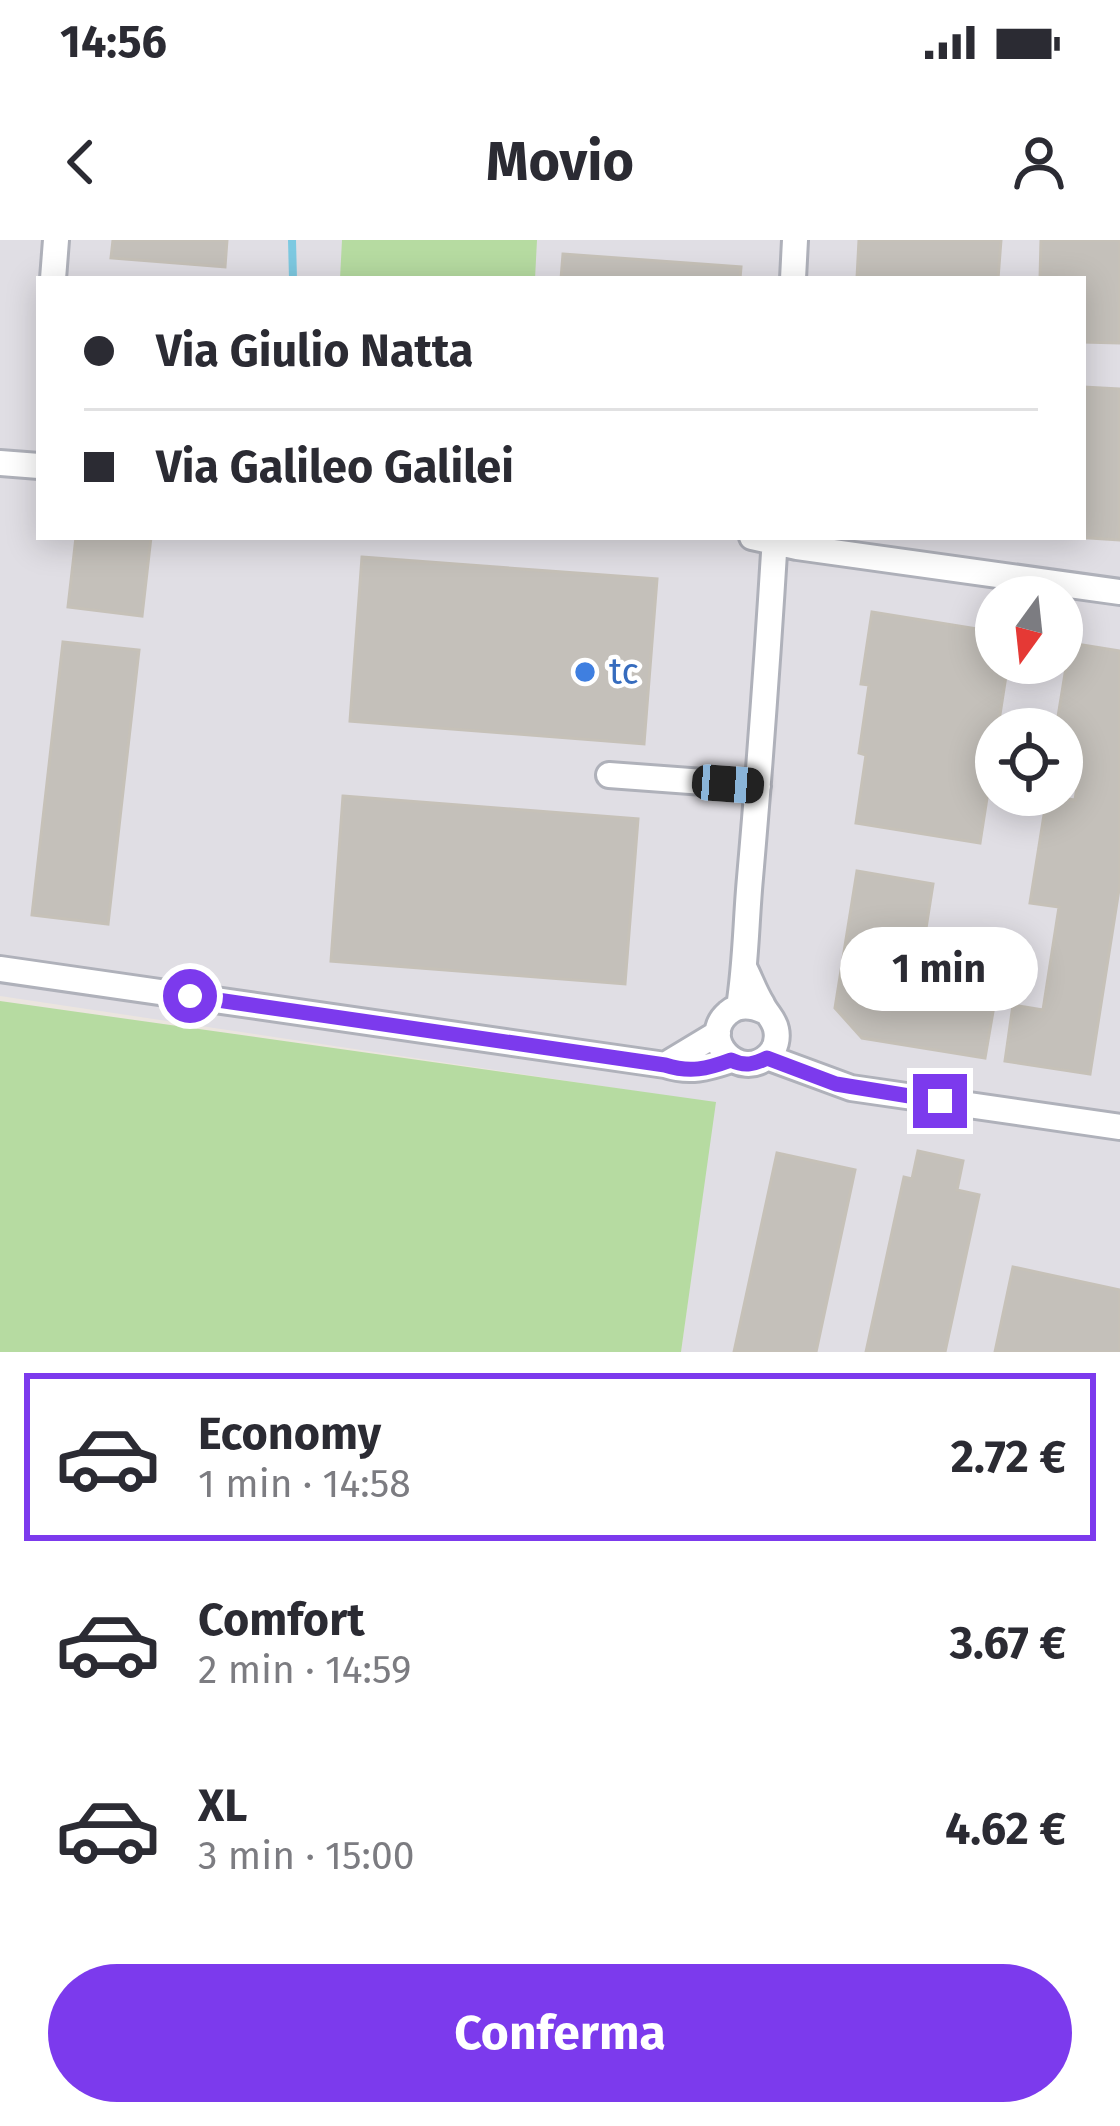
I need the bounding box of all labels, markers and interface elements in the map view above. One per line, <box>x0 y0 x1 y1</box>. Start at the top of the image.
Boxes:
text: 14:56 <box>60 15 167 69</box>
icon: back <box>48 129 114 195</box>
icon: person <box>1006 129 1072 195</box>
text: Movio <box>486 130 634 194</box>
text: Via Giulio Natta <box>156 324 473 378</box>
text: Via Galileo Galilei <box>156 440 514 494</box>
north arrow <box>975 576 1083 684</box>
map controls <box>975 576 1083 816</box>
place label: tc <box>609 650 639 694</box>
marker: tc <box>572 659 598 685</box>
button: locate <box>975 708 1083 816</box>
car <box>691 764 765 804</box>
callout: 1 min <box>841 927 1039 1011</box>
text: 1 min <box>892 946 986 992</box>
route start <box>163 969 217 1023</box>
route end <box>913 1074 967 1128</box>
icon: car <box>54 1403 162 1511</box>
text: Economy <box>198 1407 381 1461</box>
text: 2.72 € <box>951 1430 1066 1484</box>
text: 1 min · 14:58 <box>198 1461 411 1507</box>
icon: car <box>54 1589 162 1697</box>
text: Comfort <box>198 1593 365 1647</box>
text: 3.67 € <box>950 1616 1066 1670</box>
text: 2 min · 14:59 <box>198 1647 412 1693</box>
icon: car <box>54 1775 162 1883</box>
text: XL <box>198 1779 247 1833</box>
text: 4.62 € <box>945 1802 1066 1856</box>
text: 3 min · 15:00 <box>198 1833 414 1879</box>
button: Conferma <box>48 1964 1072 2102</box>

